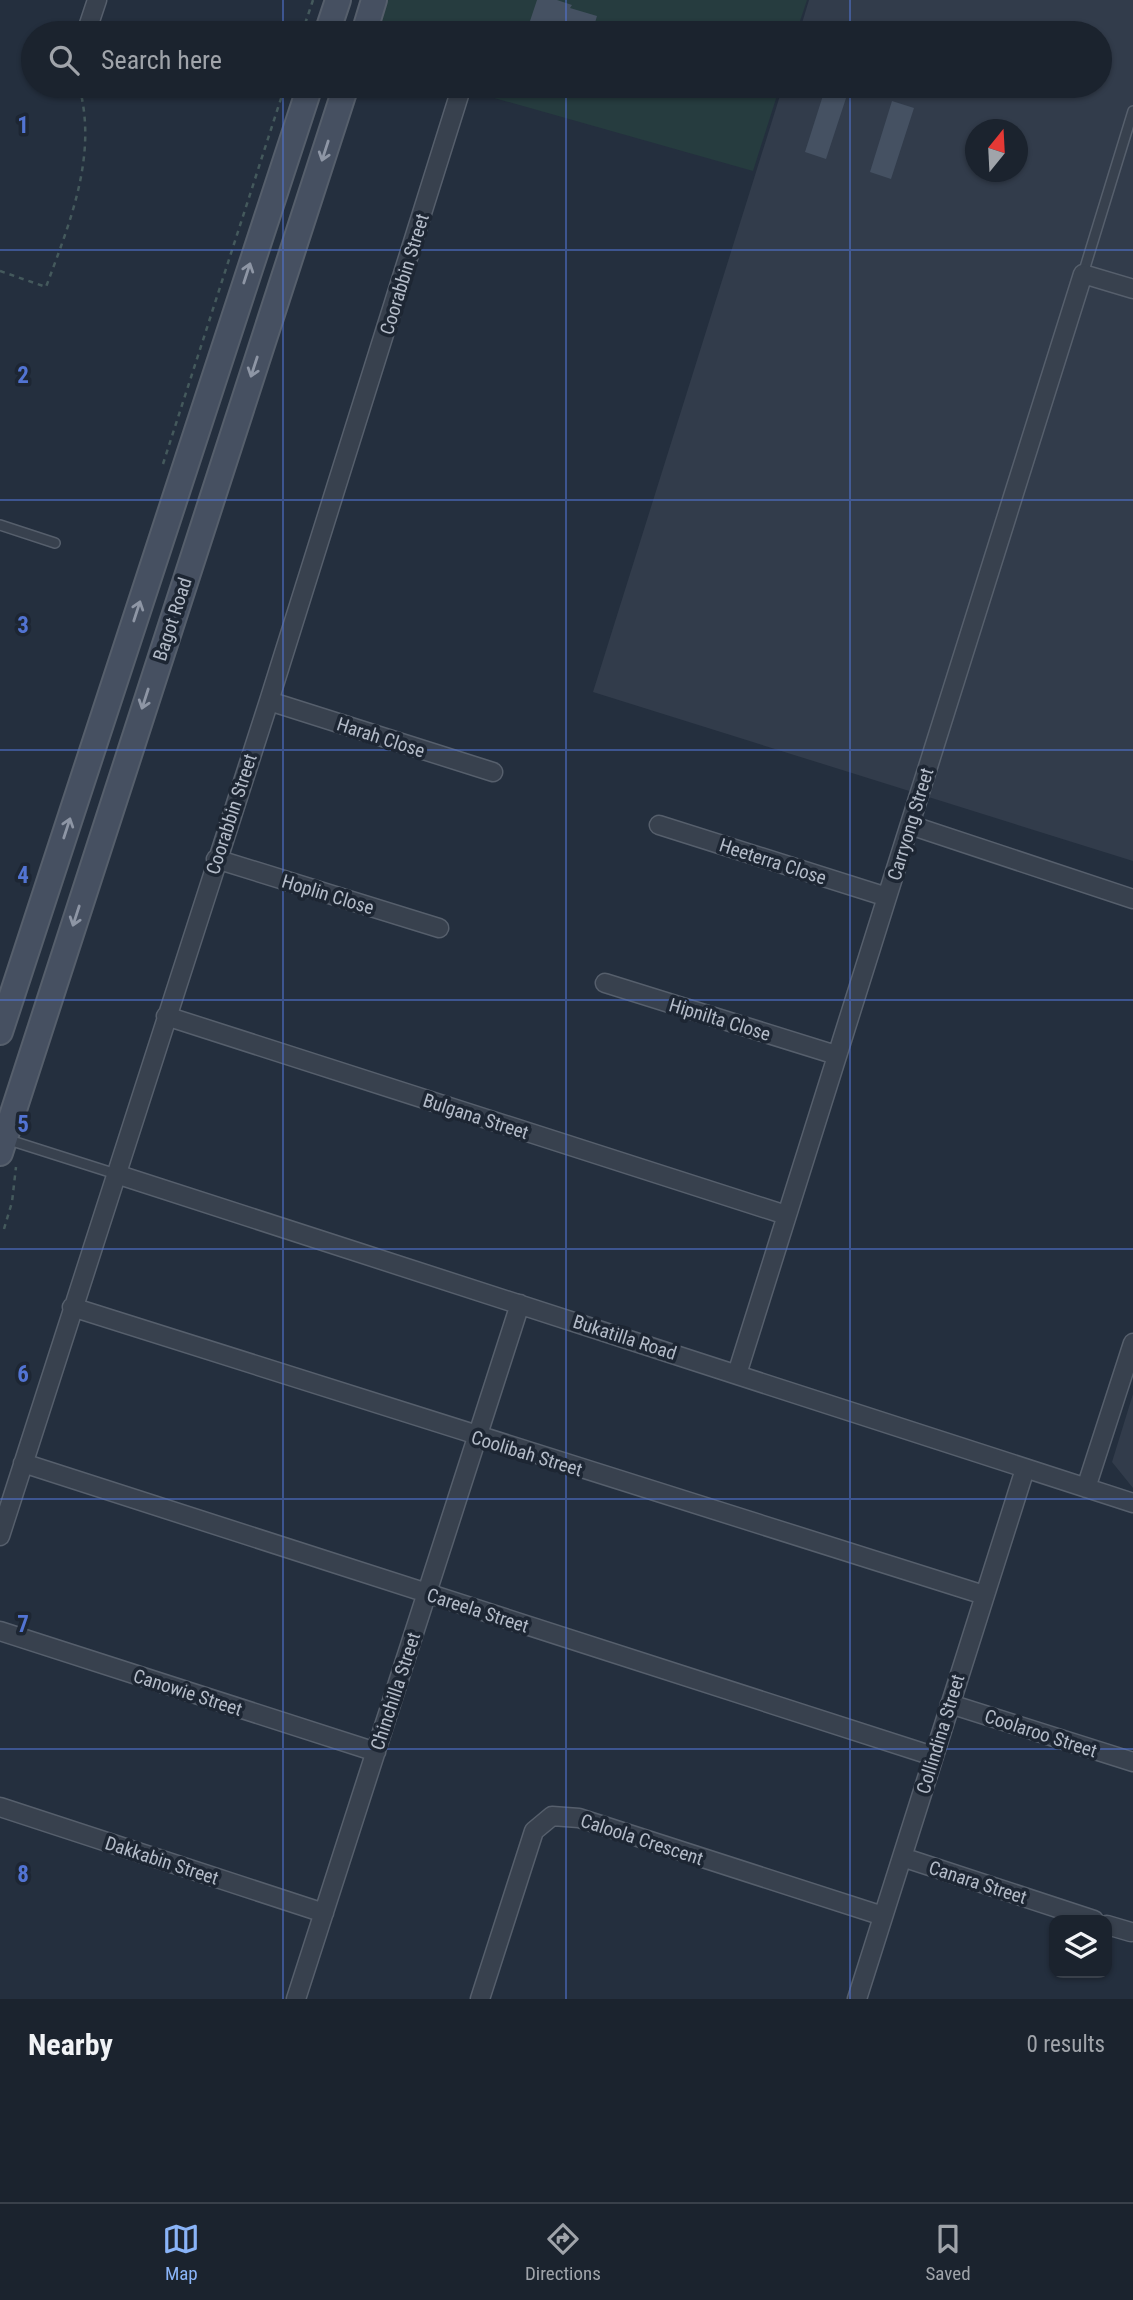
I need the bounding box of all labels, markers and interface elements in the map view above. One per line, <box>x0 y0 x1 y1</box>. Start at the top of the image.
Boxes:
search box <box>21 21 1112 98</box>
icon: search <box>45 41 83 79</box>
text: Search here <box>101 45 222 75</box>
text: 1 <box>17 112 29 139</box>
north arrow <box>965 119 1028 182</box>
one-way arrow <box>318 139 330 161</box>
street label: Coorabbin Street <box>375 211 434 338</box>
one-way arrow <box>242 263 254 285</box>
one-way arrow <box>247 355 259 377</box>
text: 2 <box>17 362 29 389</box>
street label: Bagot Road <box>148 574 197 664</box>
one-way arrow <box>131 600 144 622</box>
text: 3 <box>17 612 29 639</box>
one-way arrow <box>138 688 150 710</box>
street label: Harah Close <box>334 712 428 763</box>
street label: Coorabbin Street <box>201 751 262 877</box>
street label: Carryong Street <box>882 765 938 883</box>
one-way arrow <box>61 817 74 839</box>
street label: Heeterra Close <box>716 833 829 890</box>
text: 4 <box>17 862 29 889</box>
street label: Hoplin Close <box>279 870 377 919</box>
one-way arrow <box>68 905 81 927</box>
street label: Hipnilta Close <box>666 993 773 1046</box>
street label: Bulgana Street <box>420 1089 532 1144</box>
text: 5 <box>17 1111 29 1138</box>
street label: Bukatilla Road <box>570 1310 680 1365</box>
text: 6 <box>17 1361 29 1388</box>
street label: Coolibah Street <box>468 1426 585 1481</box>
street label: Careela Street <box>424 1583 532 1638</box>
text: 7 <box>17 1611 29 1638</box>
street label: Chinchilla Street <box>366 1629 425 1753</box>
street label: Canowie Street <box>131 1664 245 1721</box>
street label: Collindina Street <box>911 1672 970 1797</box>
street label: Coolaroo Street <box>982 1704 1100 1762</box>
street label: Caloola Crescent <box>578 1809 706 1870</box>
street label: Dakkabin Street <box>102 1831 222 1890</box>
street label: Canara Street <box>926 1856 1030 1909</box>
text: 8 <box>17 1861 29 1888</box>
map controls <box>1049 1915 1112 1978</box>
button: layers <box>1049 1915 1112 1978</box>
text: Nearby <box>28 2027 113 2062</box>
text: 0 results <box>1027 2031 1105 2058</box>
tab: Map <box>162 2220 200 2285</box>
tab: Directions <box>525 2220 601 2285</box>
tab: Saved <box>925 2220 971 2285</box>

